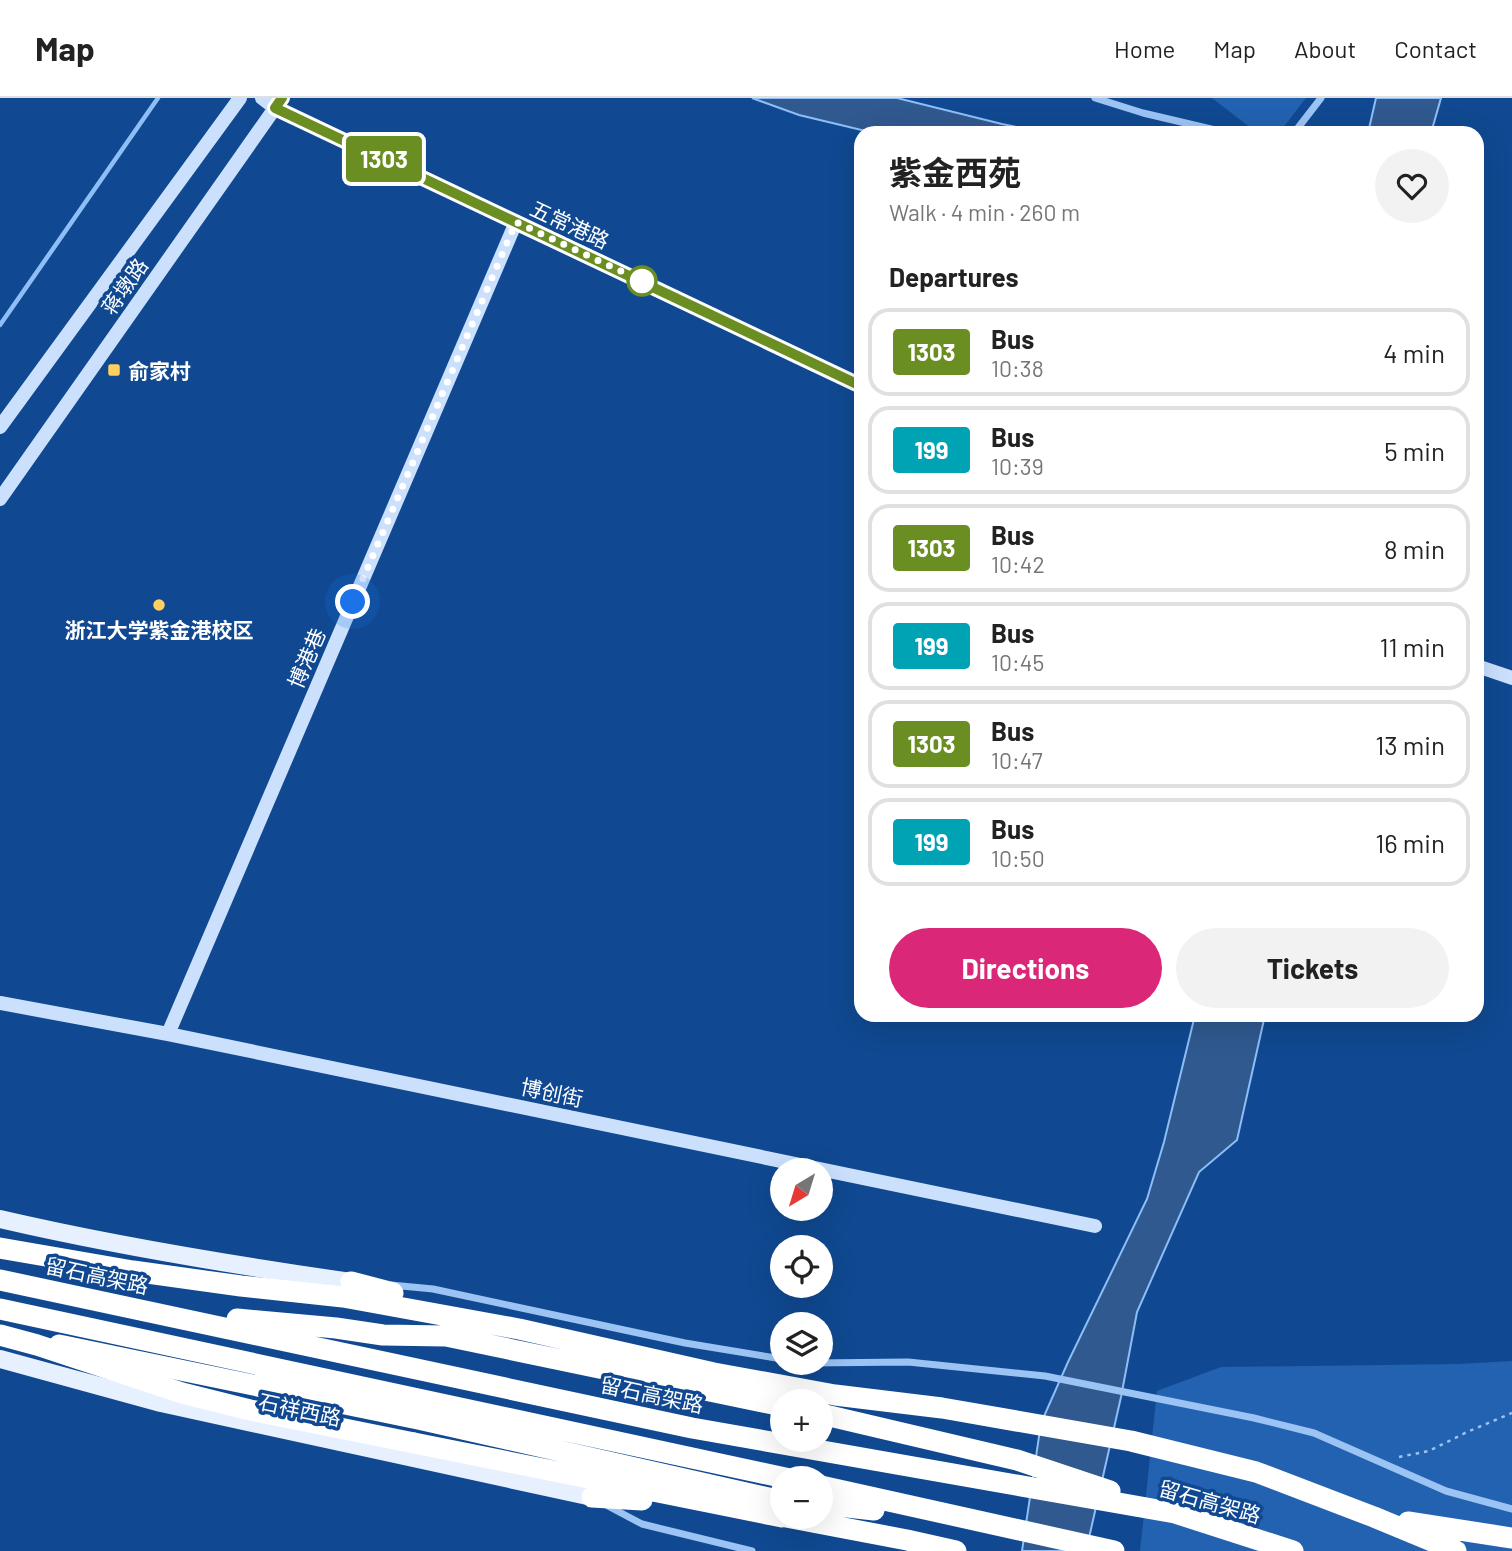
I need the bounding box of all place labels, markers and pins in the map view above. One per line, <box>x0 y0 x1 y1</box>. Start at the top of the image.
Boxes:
unlabelled marker <box>627 266 657 296</box>
place label: 俞家村 <box>128 358 191 383</box>
marker: 俞家村 <box>106 362 122 378</box>
marker: 浙江大学紫金港校区 <box>151 597 167 613</box>
place label: 浙江大学紫金港校区 <box>65 617 254 642</box>

